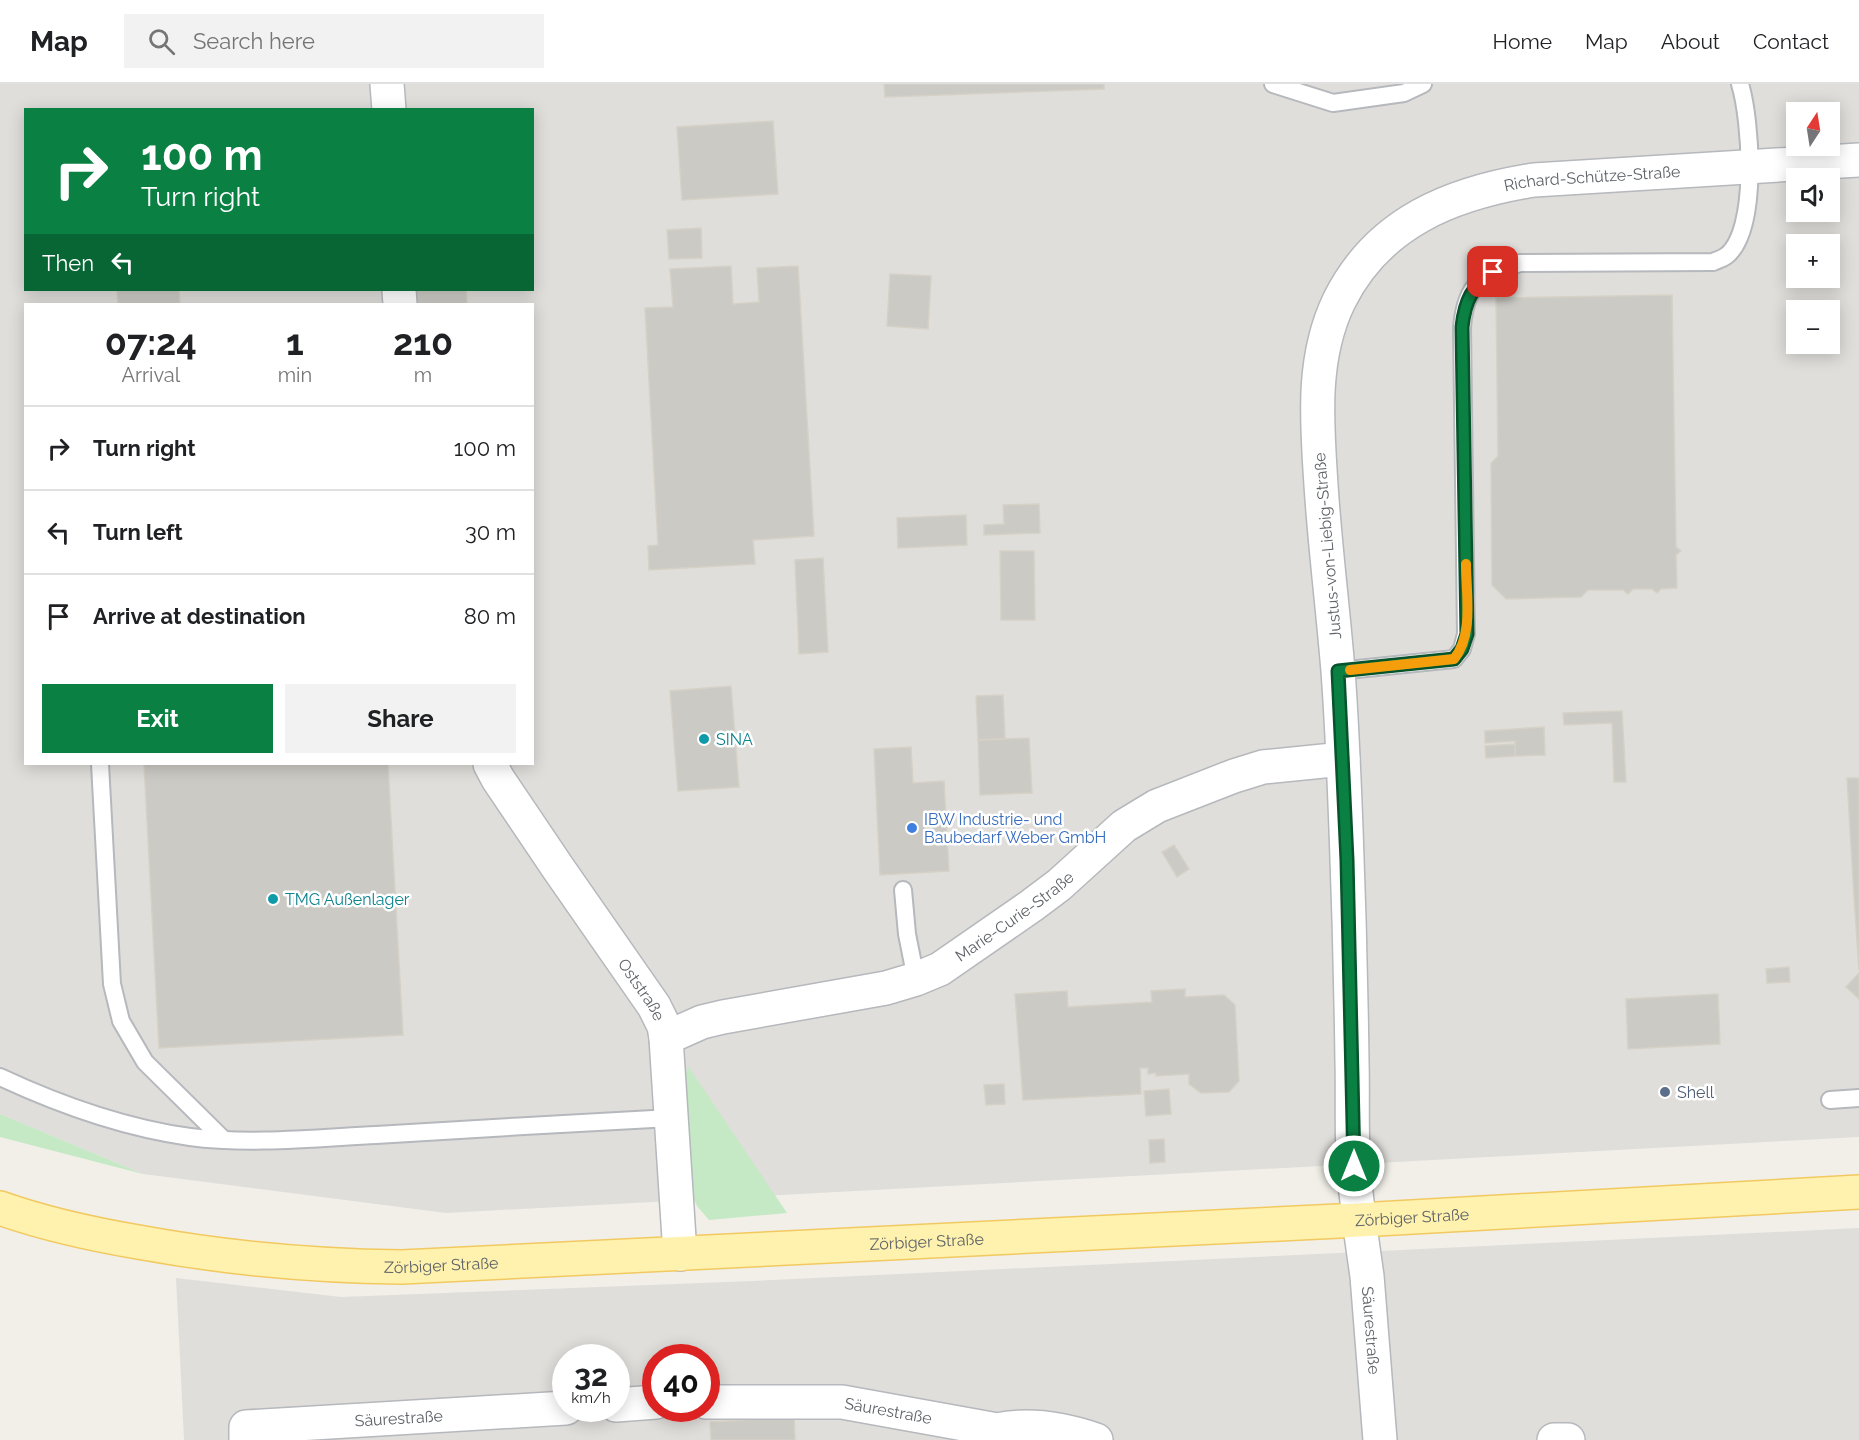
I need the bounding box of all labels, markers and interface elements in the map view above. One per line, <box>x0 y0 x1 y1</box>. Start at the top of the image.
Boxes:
search box <box>124 14 544 68</box>
text: Map <box>30 25 88 58</box>
icon: search <box>145 25 178 58</box>
text: Search here <box>193 28 315 54</box>
text: Home <box>1493 29 1552 54</box>
text: Map <box>1585 29 1628 54</box>
text: About <box>1661 29 1720 54</box>
text: Contact <box>1753 29 1829 54</box>
north arrow <box>1786 102 1840 156</box>
map controls <box>1786 102 1840 354</box>
text: 100 m <box>141 131 263 180</box>
icon: right <box>42 132 120 210</box>
street label: Richard-Schütze-Straße <box>1502 162 1681 195</box>
button: sound <box>1786 168 1840 222</box>
text: Turn right <box>141 181 260 212</box>
button: + <box>1786 234 1840 288</box>
icon: left <box>106 246 139 279</box>
pin <box>1467 246 1518 297</box>
text: Then <box>42 250 94 276</box>
icon: arrive <box>1476 255 1509 288</box>
button: − <box>1786 300 1840 354</box>
text: 07:24 <box>105 321 197 363</box>
text: 1 <box>286 321 304 363</box>
text: 210 <box>393 321 453 363</box>
text: Arrival <box>122 363 180 387</box>
text: min <box>278 363 312 387</box>
text: m <box>414 363 432 387</box>
icon: right <box>42 432 75 465</box>
text: Turn right <box>93 435 196 461</box>
text: 100 m <box>454 435 516 461</box>
street label: Justus-von-Liebig-Straße <box>1310 452 1345 640</box>
icon: left <box>42 516 75 549</box>
text: Turn left <box>93 519 183 545</box>
text: 30 m <box>465 519 516 545</box>
icon: arrive <box>42 600 75 633</box>
text: Arrive at destination <box>93 603 306 629</box>
text: 80 m <box>464 603 516 629</box>
button: Exit <box>42 684 273 753</box>
button: Share <box>285 684 516 753</box>
place label: SINA <box>716 730 753 749</box>
marker: SINA <box>697 732 711 746</box>
place label: IBW Industrie- und Baubedarf Weber GmbH <box>924 810 1106 847</box>
marker: IBW Industrie- und Baubedarf Weber GmbH <box>905 821 919 835</box>
street label: Marie-Curie-Straße <box>952 868 1078 966</box>
place label: TMG Außenlager <box>285 890 410 909</box>
marker: TMG Außenlager <box>266 892 280 906</box>
street label: Oststraße <box>614 955 669 1024</box>
place label: Shell <box>1677 1083 1715 1102</box>
marker: Shell <box>1658 1085 1672 1099</box>
position arrow <box>1322 1134 1386 1198</box>
street label: Zörbiger Straße <box>1354 1205 1470 1230</box>
street label: Zörbiger Straße <box>869 1229 984 1254</box>
street label: Zörbiger Straße <box>384 1253 499 1277</box>
street label: Säurestraße <box>1358 1285 1384 1375</box>
speed limit sign: 40 <box>642 1344 720 1422</box>
text: 32 <box>574 1358 608 1393</box>
text: km/h <box>571 1389 611 1407</box>
street label: Säurestraße <box>843 1394 933 1428</box>
street label: Säurestraße <box>354 1406 443 1431</box>

